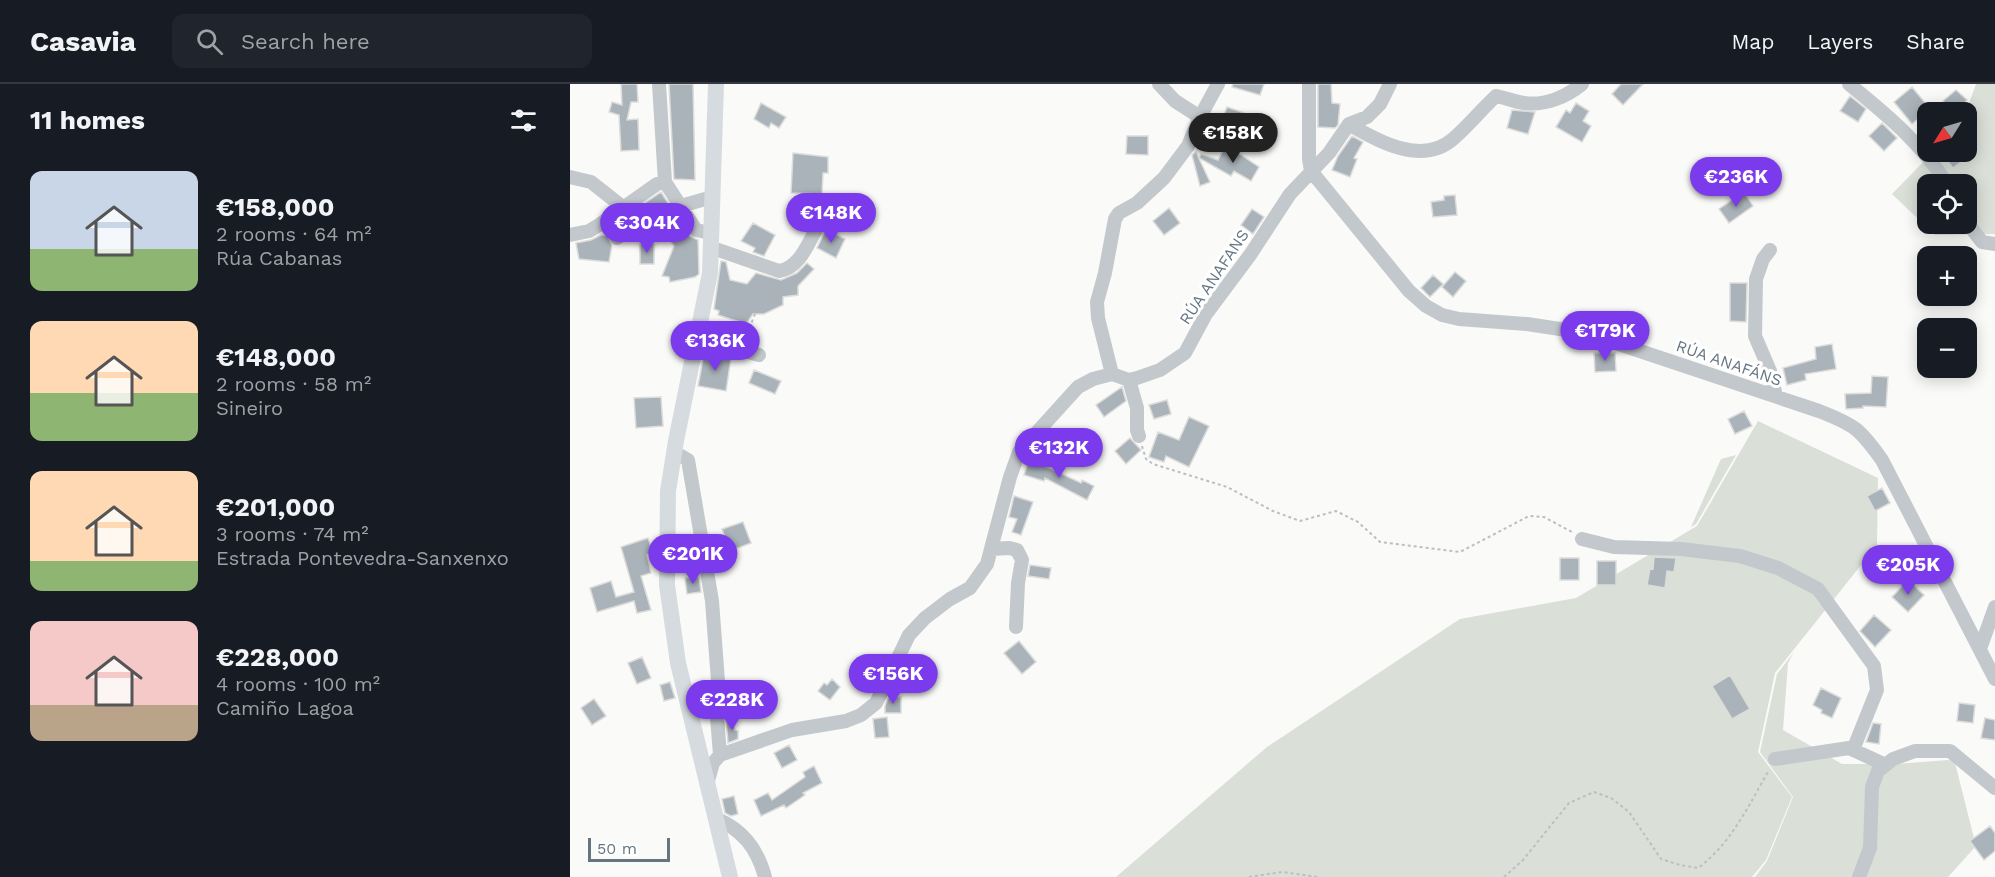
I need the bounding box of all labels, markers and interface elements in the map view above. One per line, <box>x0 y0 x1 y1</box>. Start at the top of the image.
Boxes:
search box <box>172 14 592 68</box>
text: Casavia <box>30 25 136 58</box>
icon: search <box>193 25 226 58</box>
text: Search here <box>241 29 370 54</box>
text: Map <box>1731 29 1774 54</box>
text: Layers <box>1807 29 1873 54</box>
text: Share <box>1906 29 1965 54</box>
north arrow <box>1917 102 1977 162</box>
map controls <box>1917 102 1977 378</box>
icon: filters <box>507 104 540 137</box>
text: 11 homes <box>30 105 145 135</box>
pin: €158K <box>1191 113 1275 164</box>
text: €158K <box>1203 120 1263 144</box>
pin: €236K <box>1694 157 1778 208</box>
text: €236K <box>1704 164 1768 188</box>
button: locate <box>1917 174 1977 234</box>
text: €158,000 <box>216 192 334 222</box>
pin: €148K <box>789 193 873 244</box>
icon: home <box>78 195 150 267</box>
text: €148K <box>800 200 862 224</box>
pin: €304K <box>605 203 689 254</box>
text: €304K <box>614 210 680 234</box>
text: 2 rooms · 64 m² <box>216 222 372 246</box>
street label: RÚA ANAFANS <box>1175 226 1253 328</box>
text: Rúa Cabanas <box>216 246 342 270</box>
button: + <box>1917 246 1977 306</box>
pin: €179K <box>1563 311 1647 362</box>
text: €179K <box>1575 318 1636 342</box>
button: − <box>1917 318 1977 378</box>
pin: €136K <box>673 321 757 372</box>
text: €136K <box>685 328 745 352</box>
street label: RÚA ANAFÁNS <box>1674 336 1784 390</box>
text: €148,000 <box>216 342 336 372</box>
icon: home <box>78 345 150 417</box>
text: 2 rooms · 58 m² <box>216 372 371 396</box>
text: Sineiro <box>216 396 283 420</box>
pin: €132K <box>1017 428 1101 479</box>
text: €132K <box>1029 435 1089 459</box>
text: €201,000 <box>216 492 335 522</box>
icon: home <box>78 495 150 567</box>
text: 3 rooms · 74 m² <box>216 522 369 546</box>
pin: €201K <box>651 534 735 585</box>
text: €201K <box>662 541 724 565</box>
pin: €205K <box>1866 545 1950 596</box>
text: Estrada Pontevedra-Sanxenxo <box>216 546 509 570</box>
text: €205K <box>1876 552 1940 576</box>
text: €228,000 <box>216 642 339 672</box>
icon: home <box>78 645 150 717</box>
pin: €156K <box>851 654 935 705</box>
text: €156K <box>863 661 923 685</box>
text: 4 rooms · 100 m² <box>216 672 380 696</box>
pin: €228K <box>690 680 774 731</box>
text: €228K <box>700 687 764 711</box>
text: Camiño Lagoa <box>216 696 354 720</box>
scale bar <box>588 835 670 862</box>
text: 50 m <box>597 839 637 858</box>

